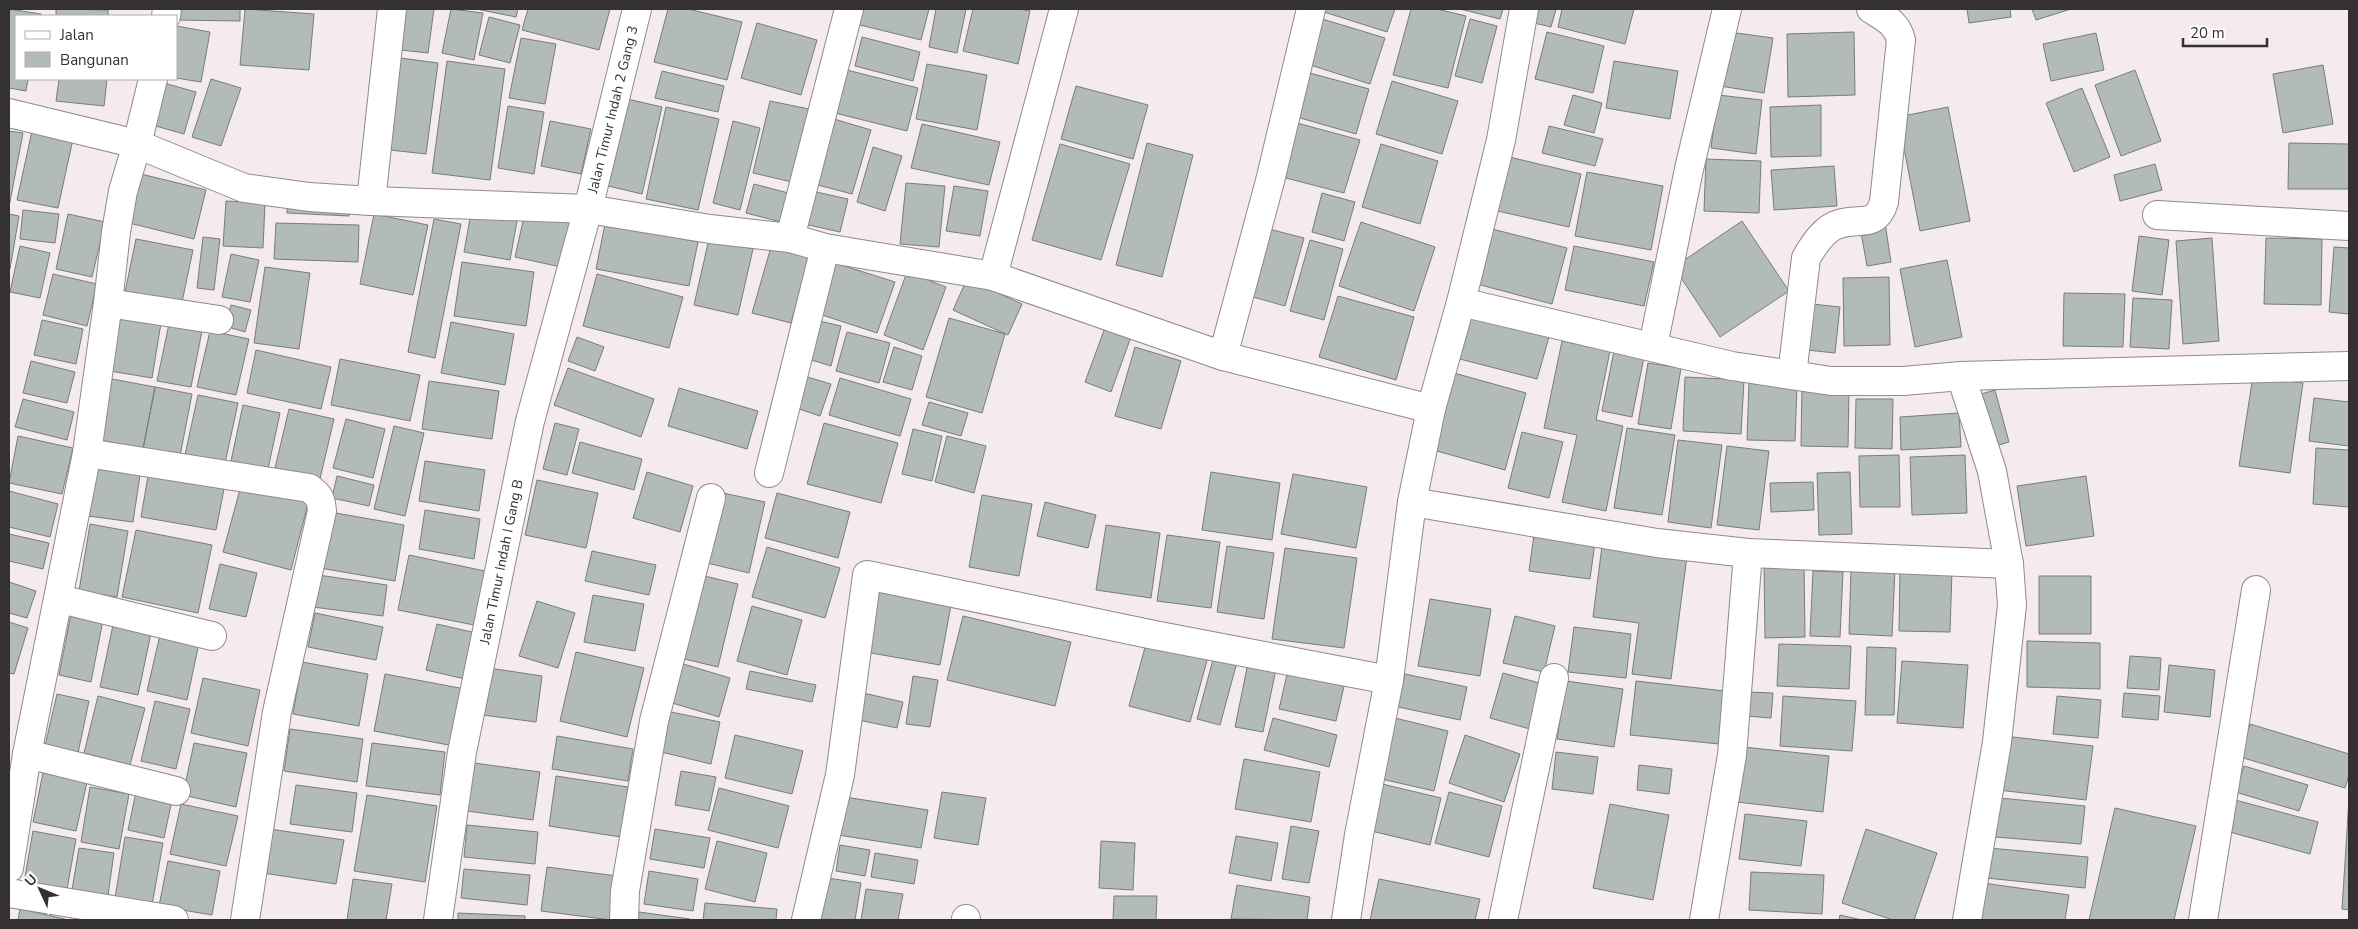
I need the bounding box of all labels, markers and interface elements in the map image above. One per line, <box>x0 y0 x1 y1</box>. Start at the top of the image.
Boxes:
legend <box>15 15 178 80</box>
scale bar <box>2183 15 2267 47</box>
text: 20 m <box>2190 23 2225 43</box>
street label: Jalan Timur Indah 2 Gang 3 <box>583 24 642 196</box>
text: Jalan <box>59 25 94 45</box>
text: Bangunan <box>60 50 129 70</box>
street label: Jalan Timur Indah I Gang B <box>475 477 527 647</box>
north arrow <box>15 864 65 914</box>
text: U <box>21 870 41 891</box>

